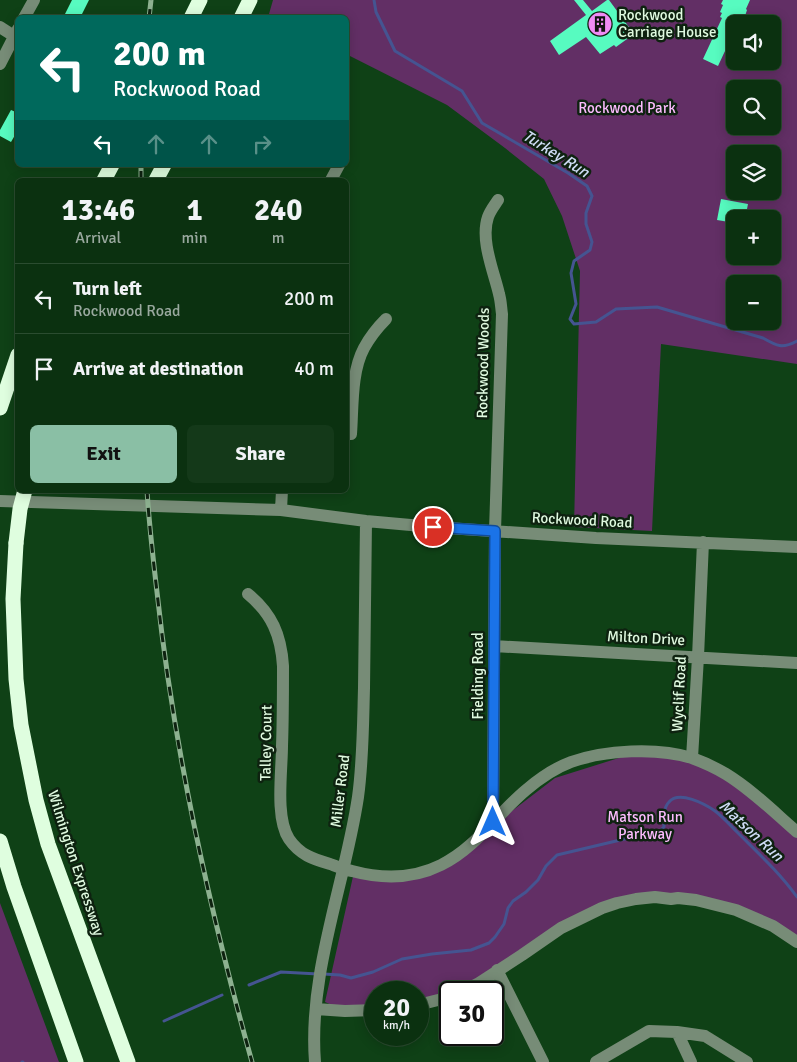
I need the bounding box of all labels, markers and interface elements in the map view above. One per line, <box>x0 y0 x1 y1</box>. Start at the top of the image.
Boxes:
place label: Rockwood Carriage House <box>618 6 716 41</box>
building icon: Rockwood Carriage House <box>587 11 613 37</box>
map controls <box>726 15 781 330</box>
button: sound <box>726 15 781 70</box>
text: 200 m <box>113 32 206 75</box>
icon: left <box>30 35 95 100</box>
text: Rockwood Road <box>113 75 261 102</box>
button: search <box>726 80 781 135</box>
park label: Rockwood Park <box>578 99 676 117</box>
water label: Turkey Run <box>519 126 594 183</box>
icon: left <box>89 130 117 158</box>
icon: ahead <box>142 130 170 158</box>
icon: ahead <box>195 130 223 158</box>
icon: right <box>248 130 276 158</box>
button: layers <box>726 145 781 200</box>
text: 13:46 <box>61 192 135 229</box>
text: 1 <box>186 192 203 229</box>
text: 240 <box>254 192 302 229</box>
button: + <box>726 210 781 265</box>
text: Arrival <box>75 228 121 248</box>
text: min <box>182 228 207 248</box>
text: m <box>272 228 285 248</box>
button: − <box>726 275 781 330</box>
text: Turn left <box>73 277 142 301</box>
icon: left <box>30 285 58 313</box>
text: 200 m <box>284 287 334 311</box>
text: Rockwood Road <box>73 301 181 321</box>
street label: Rockwood Woods <box>473 307 493 419</box>
icon: arrive <box>30 355 58 383</box>
text: Arrive at destination <box>73 357 244 381</box>
text: 40 m <box>294 357 334 381</box>
button: Exit <box>30 425 177 483</box>
button: Share <box>187 425 334 483</box>
pin <box>412 506 454 548</box>
street label: Rockwood Road <box>531 508 633 532</box>
icon: arrive <box>419 513 447 541</box>
street label: Milton Drive <box>606 627 686 649</box>
street label: Fielding Road <box>469 632 487 720</box>
street label: Wyclif Road <box>668 656 690 732</box>
street label: Talley Court <box>256 705 276 781</box>
street label: Miller Road <box>327 754 353 828</box>
street label: Wilmington Expressway <box>44 788 108 938</box>
position arrow <box>466 795 518 847</box>
water label: Matson Run <box>715 796 788 867</box>
park label: Matson Run Parkway <box>607 808 683 843</box>
speed limit sign: 30 <box>439 981 504 1046</box>
text: 20 <box>383 992 410 1023</box>
text: km/h <box>383 1018 410 1033</box>

